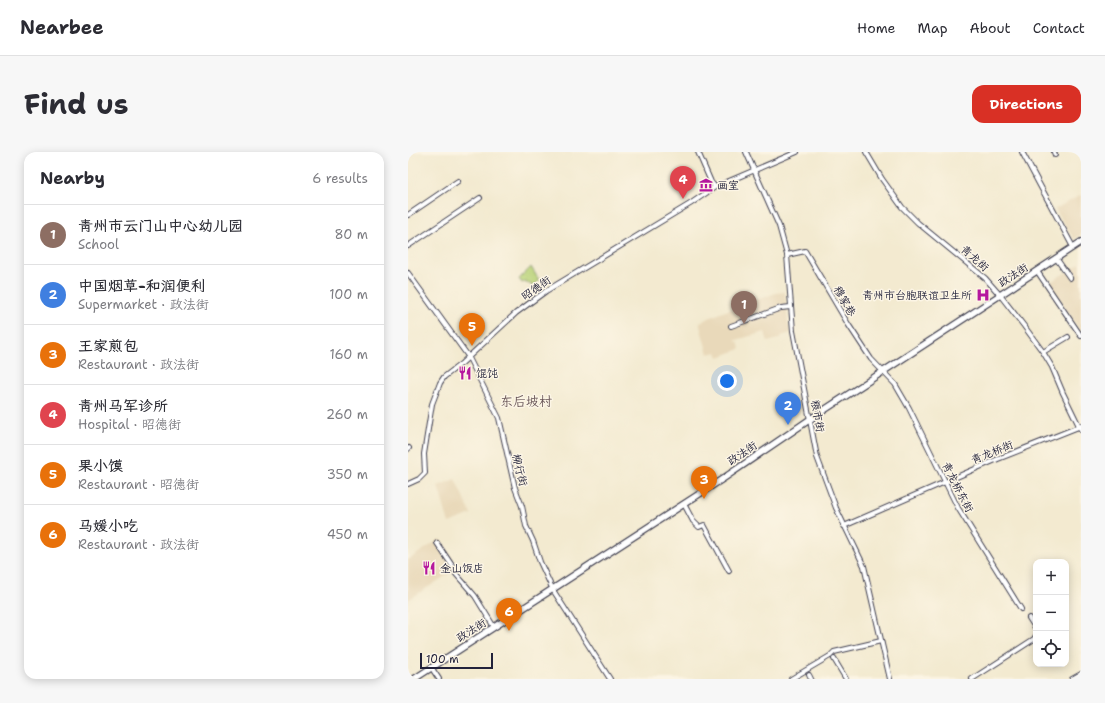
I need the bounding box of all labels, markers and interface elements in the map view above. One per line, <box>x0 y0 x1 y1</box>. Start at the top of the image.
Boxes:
text: Nearbee <box>20 15 104 40</box>
text: Home <box>857 19 896 37</box>
text: Map <box>918 19 948 37</box>
text: About <box>970 19 1011 37</box>
text: Contact <box>1033 19 1085 37</box>
text: Find us <box>24 85 129 123</box>
button: Directions <box>972 85 1081 123</box>
pin: 4 <box>670 166 696 199</box>
text: Nearby <box>40 167 105 189</box>
text: 6 results <box>312 170 368 187</box>
museum icon: 画室 <box>698 177 714 193</box>
place label: 画室 <box>717 178 739 193</box>
text: 青州市云门山中心幼儿园 <box>78 216 243 236</box>
text: 1 <box>50 226 56 243</box>
text: 80 m <box>334 226 368 243</box>
text: School <box>78 236 119 253</box>
street label: 青龙街 <box>957 242 993 276</box>
street label: 政法街 <box>995 260 1032 291</box>
street label: 昭德街 <box>518 272 555 304</box>
text: 中国烟草-和润便利 <box>78 276 206 296</box>
street label: 穆家巷 <box>830 283 859 319</box>
text: 2 <box>48 286 58 303</box>
text: 100 m <box>329 286 368 303</box>
hospital icon: 青州市台胞联谊卫生所 <box>975 287 991 303</box>
place label: 青州市台胞联谊卫生所 <box>862 288 972 303</box>
pin: 1 <box>731 291 757 324</box>
text: Supermarket · 政法街 <box>78 296 209 313</box>
pin: 5 <box>459 313 485 346</box>
text: 王家煎包 <box>78 336 138 356</box>
text: 3 <box>48 346 58 363</box>
text: 160 m <box>330 346 368 363</box>
text: Restaurant · 政法街 <box>78 356 199 373</box>
restaurant icon: 馄饨 <box>457 365 473 381</box>
place label: 馄饨 <box>476 366 498 381</box>
your location <box>717 371 737 391</box>
pin: 2 <box>775 392 801 425</box>
district label: 东后坡村 <box>500 393 552 410</box>
text: 青州马军诊所 <box>78 396 168 416</box>
street label: 粮市街 <box>807 399 828 435</box>
text: 4 <box>48 406 58 423</box>
text: 260 m <box>326 406 368 423</box>
text: Hospital · 昭德街 <box>78 416 181 433</box>
street label: 政法街 <box>724 437 761 469</box>
street label: 青龙桥街 <box>969 437 1016 468</box>
street label: 柳行街 <box>508 452 531 489</box>
text: 果小馍 <box>78 456 123 476</box>
street label: 青龙桥东街 <box>938 459 977 516</box>
text: 5 <box>49 466 57 483</box>
text: 350 m <box>327 466 368 483</box>
pin: 3 <box>691 466 717 499</box>
text: Restaurant · 昭德街 <box>78 476 199 493</box>
text: 马媛小吃 <box>78 516 138 536</box>
text: 6 <box>48 526 58 543</box>
text: 450 m <box>327 526 368 543</box>
text: Restaurant · 政法街 <box>78 536 199 553</box>
map controls <box>1033 559 1069 667</box>
button: + <box>1033 559 1069 595</box>
restaurant icon: 金山饭店 <box>421 560 437 576</box>
place label: 金山饭店 <box>440 561 484 576</box>
button: − <box>1033 595 1069 631</box>
pin: 6 <box>496 598 522 631</box>
street label: 政法街 <box>453 615 490 646</box>
button: locate <box>1033 631 1069 667</box>
scale bar <box>420 651 493 670</box>
text: 100 m <box>426 652 459 667</box>

